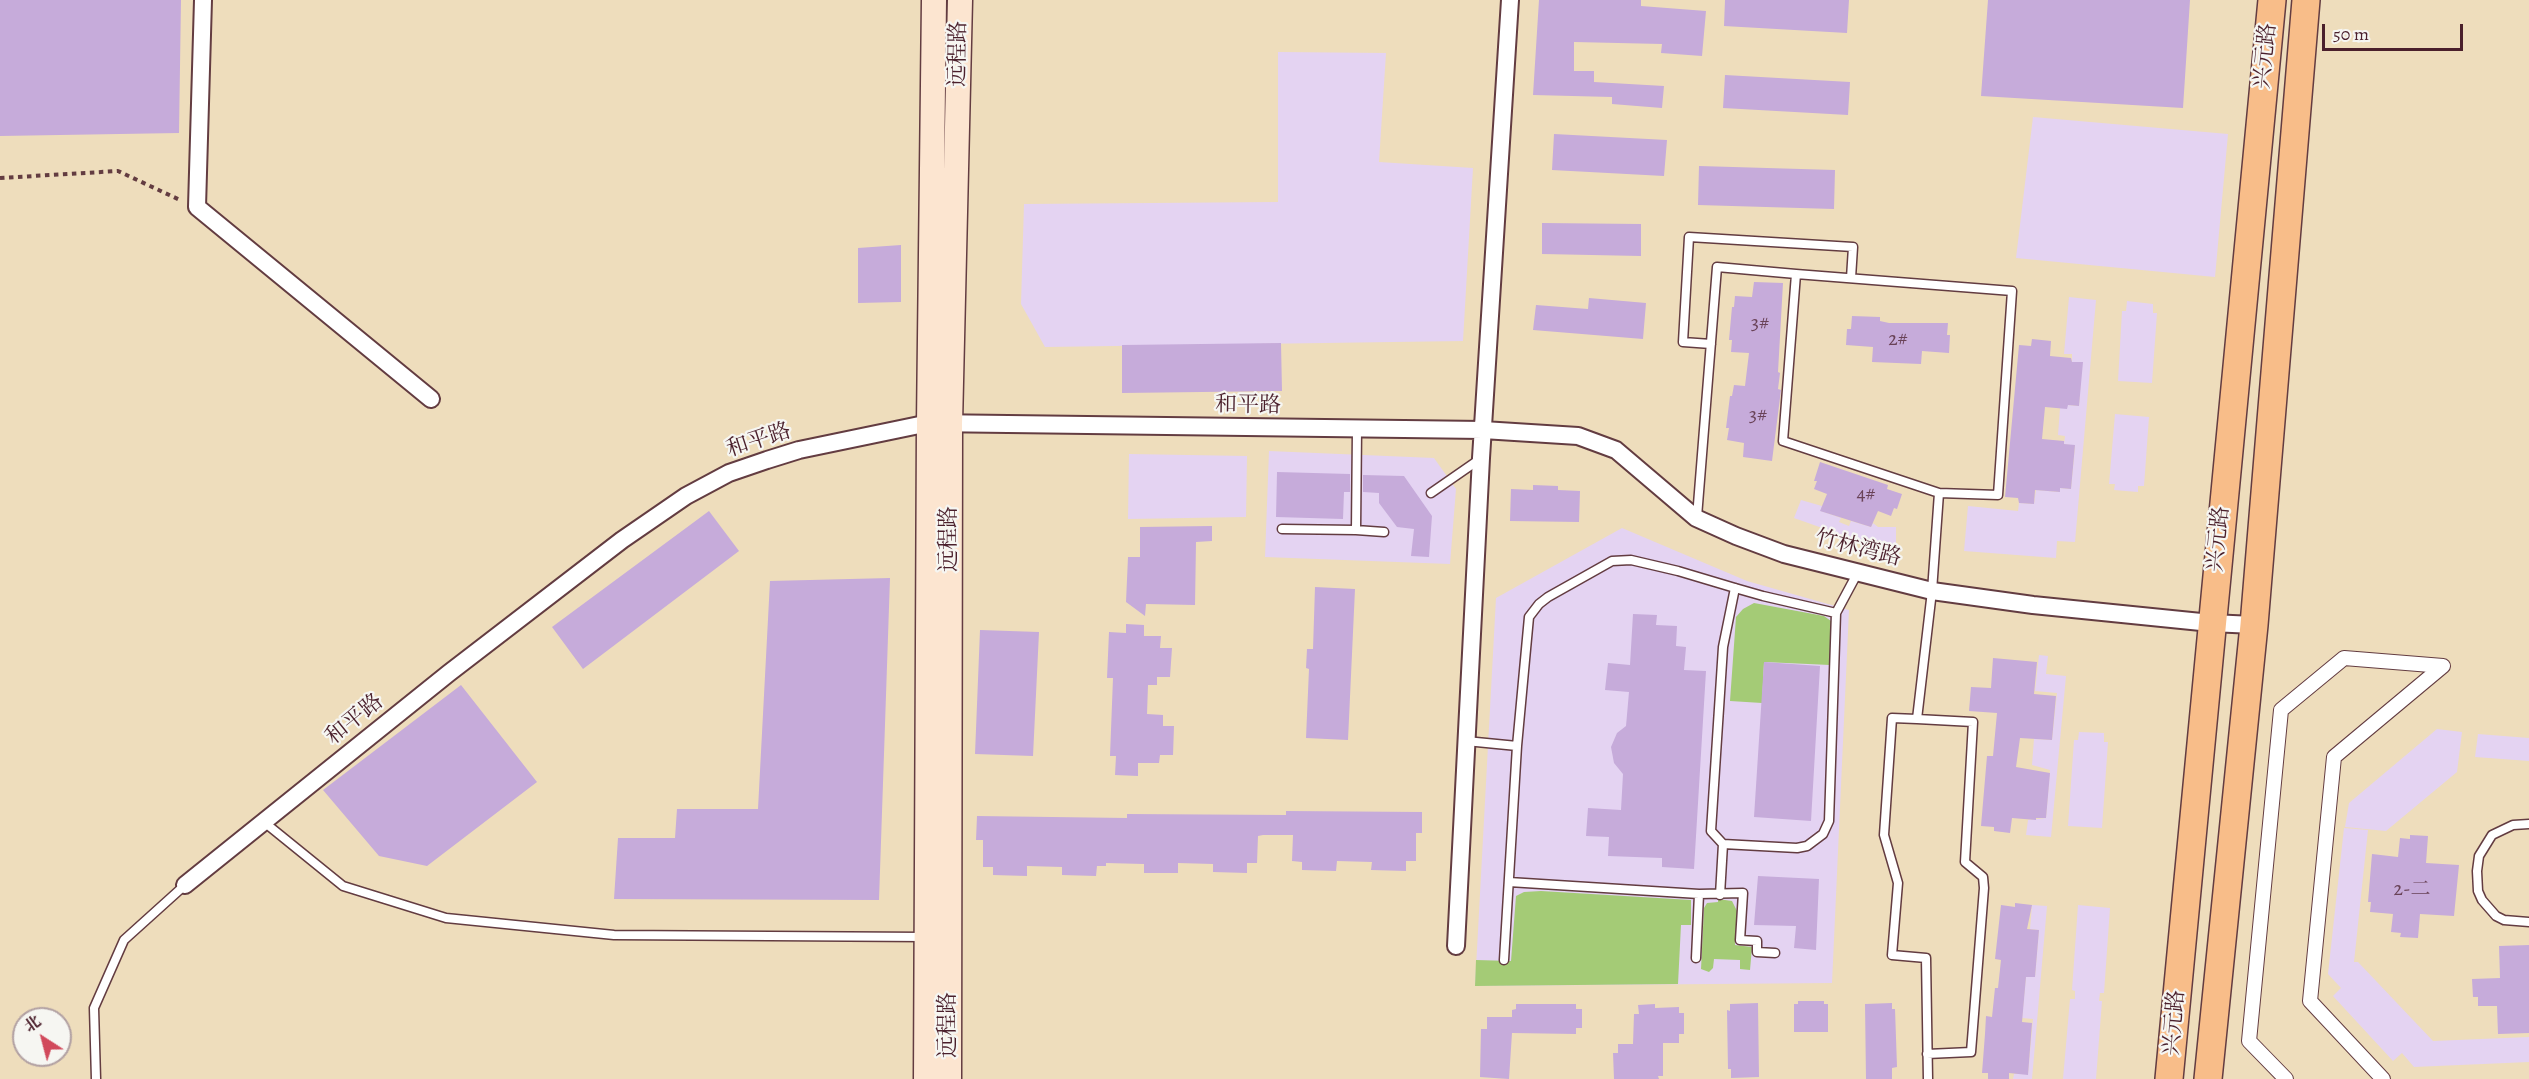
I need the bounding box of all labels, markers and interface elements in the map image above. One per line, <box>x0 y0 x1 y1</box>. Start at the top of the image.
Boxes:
scale bar <box>2325 12 2466 50</box>
street label: 远程路 <box>945 21 973 87</box>
street label: 兴元路 <box>2249 22 2283 90</box>
text: 50 m <box>2333 22 2369 46</box>
house number: 3# <box>1751 312 1769 336</box>
house number: 2# <box>1888 328 1908 352</box>
street label: 和平路 <box>1215 392 1281 420</box>
house number: 3# <box>1749 404 1767 428</box>
street label: 和平路 <box>724 418 794 464</box>
house number: 4# <box>1856 483 1876 507</box>
street label: 兴元路 <box>2202 505 2236 573</box>
street label: 远程路 <box>937 506 963 572</box>
street label: 竹林湾路 <box>1812 526 1904 572</box>
street label: 和平路 <box>321 689 389 751</box>
house number: 2-二 <box>2393 878 2431 902</box>
street label: 兴元路 <box>2159 989 2191 1057</box>
street label: 远程路 <box>936 992 962 1058</box>
north arrow <box>12 1007 72 1067</box>
text: 北 <box>20 1010 46 1038</box>

